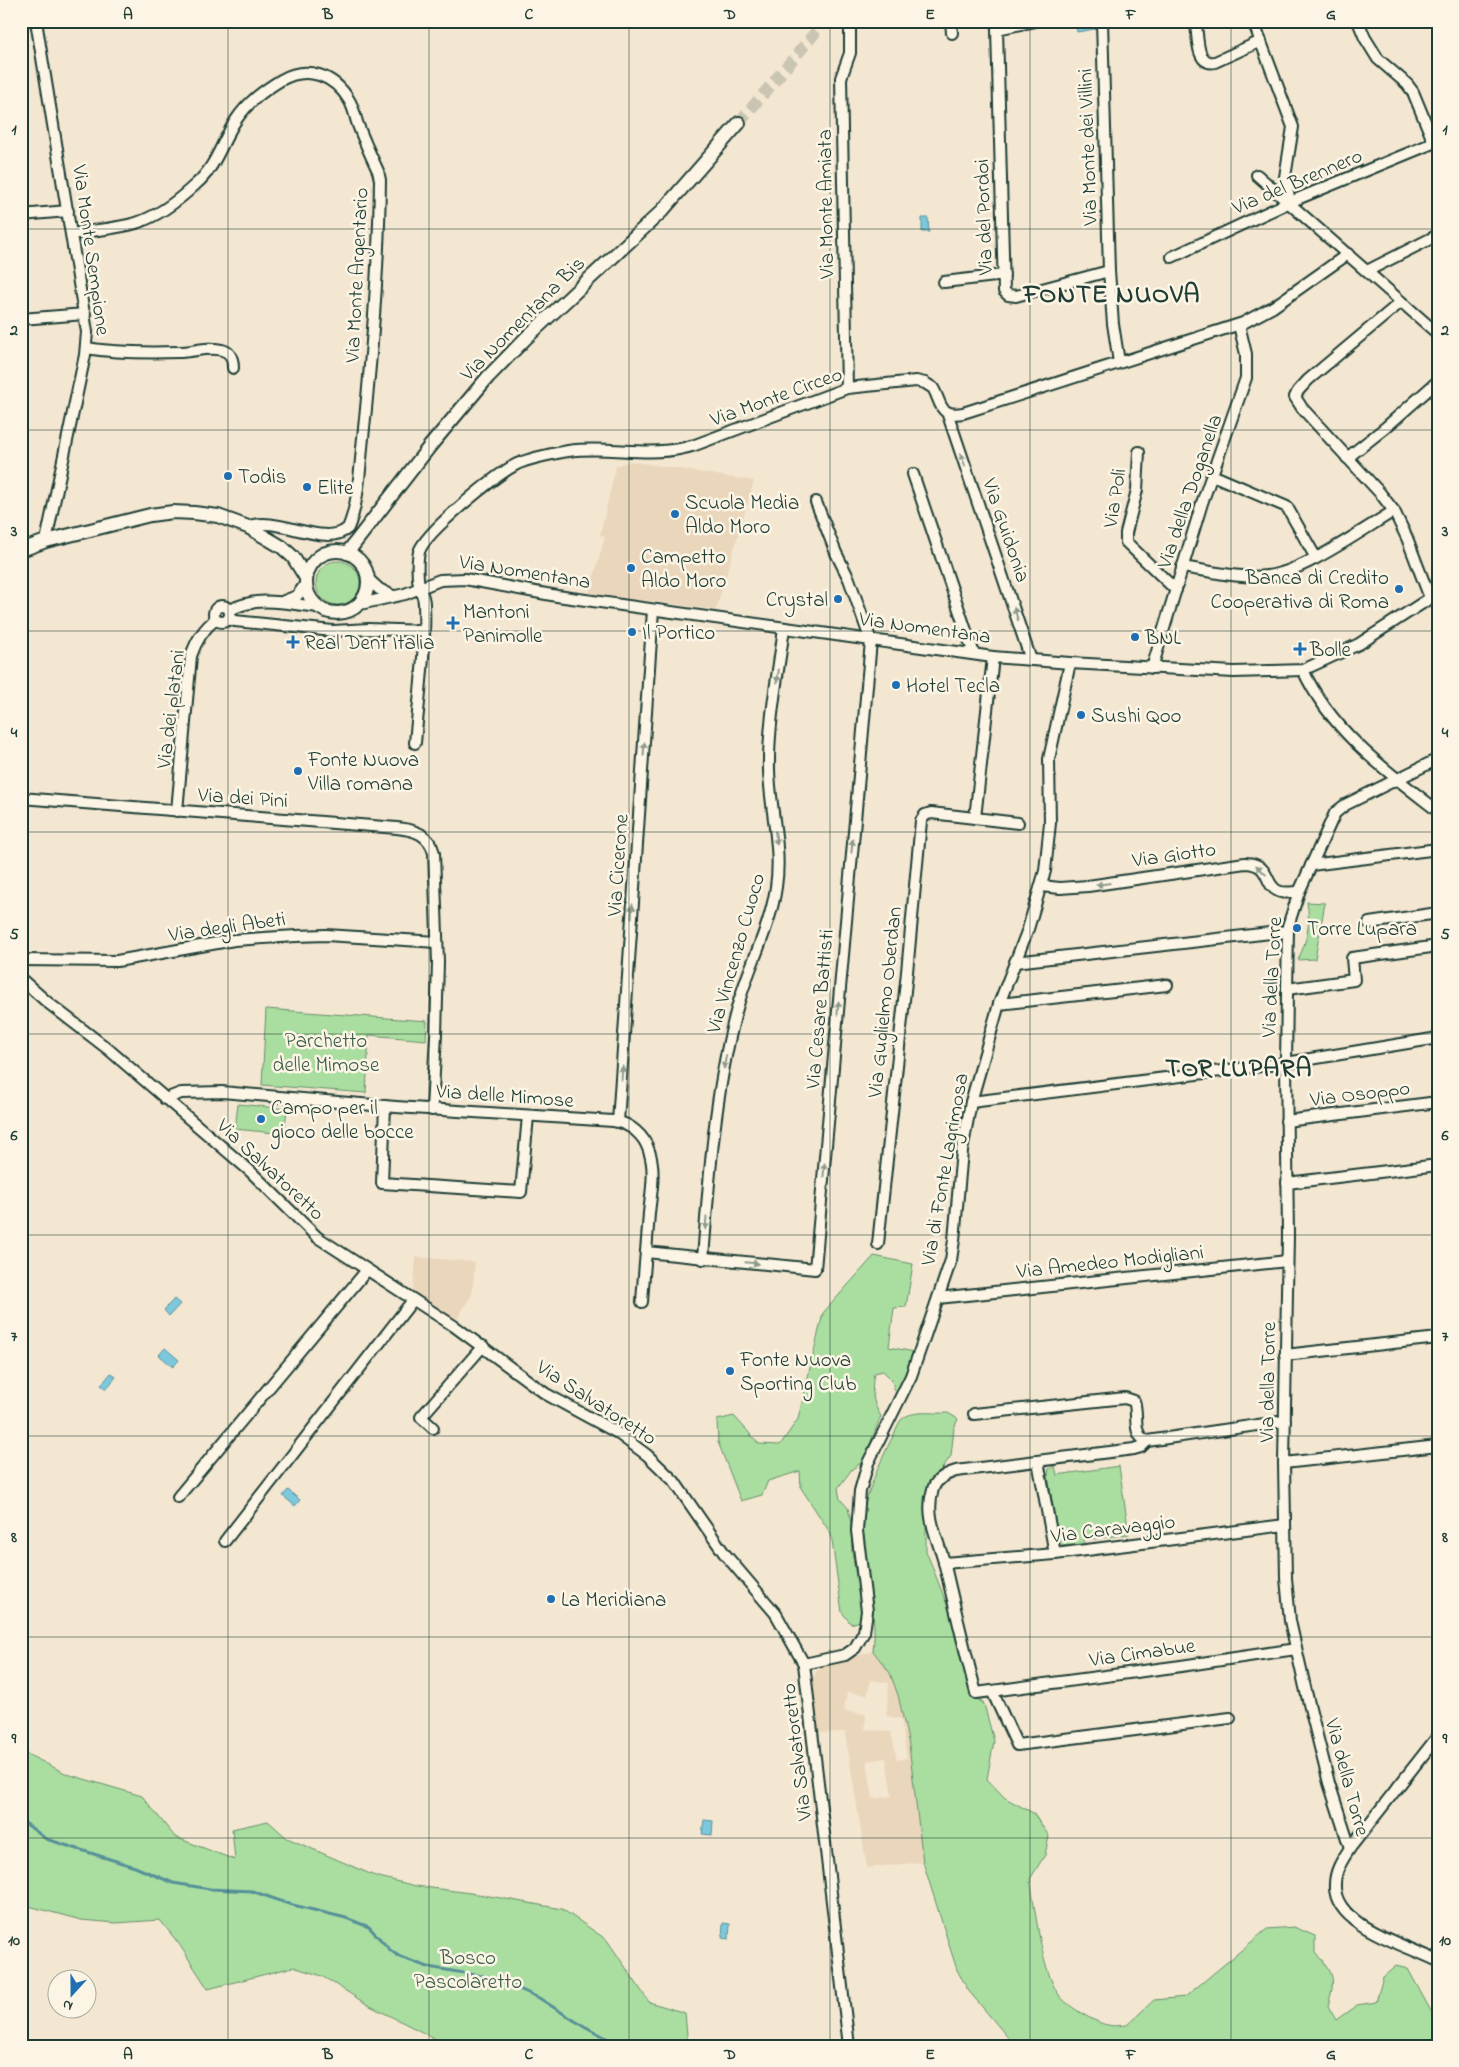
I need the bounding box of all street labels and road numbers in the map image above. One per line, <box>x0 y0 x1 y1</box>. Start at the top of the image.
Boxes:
street label: Via Monte dei Villini <box>1071 68 1107 227</box>
street label: Via Monte Amiata <box>811 129 843 280</box>
street label: Via del Brennero <box>1227 142 1368 224</box>
street label: Via del Pordoi <box>968 158 1002 276</box>
street label: Via Monte Sempione <box>63 162 117 338</box>
street label: Via Monte Argentario <box>338 187 380 365</box>
street label: Via Nomentana Bis <box>453 250 593 390</box>
street label: Via Monte Circeo <box>706 360 847 436</box>
street label: Via della Doganella <box>1150 410 1233 574</box>
street label: Via Poli <box>1096 466 1135 531</box>
street label: Via Guidonia <box>973 474 1037 587</box>
street label: Via Nomentana <box>456 548 592 598</box>
street label: Via Nomentana <box>856 605 992 653</box>
street label: Via dei platani <box>150 648 194 771</box>
street label: Via dei Pini <box>196 781 289 817</box>
street label: Via Cicerone <box>600 812 638 918</box>
street label: Via Giotto <box>1130 835 1218 877</box>
street label: Via Vincenzo Cuoco <box>699 870 774 1038</box>
street label: Via degli Abeti <box>166 905 288 953</box>
street label: Via Guglielmo Oberdan <box>861 905 913 1100</box>
street label: Via della Torre <box>1255 915 1291 1039</box>
street label: Via Cesare Battisti <box>799 928 843 1091</box>
street label: Via di Fonte Lagrimosa <box>914 1071 980 1269</box>
street label: Via Osoppo <box>1308 1074 1412 1116</box>
street label: Via delle Mimose <box>434 1077 575 1117</box>
street label: Via Salvatoretto <box>208 1112 330 1229</box>
street label: Via Amedeo Modigliani <box>1014 1238 1205 1290</box>
street label: Via della Torre <box>1253 1321 1285 1444</box>
street label: Via Salvatoretto <box>529 1353 662 1454</box>
street label: Via Caravaggio <box>1048 1507 1177 1555</box>
street label: Via Cimabue <box>1086 1632 1198 1676</box>
street label: Via Salvatoretto <box>775 1681 821 1823</box>
street label: Via della Torre <box>1316 1714 1376 1840</box>

